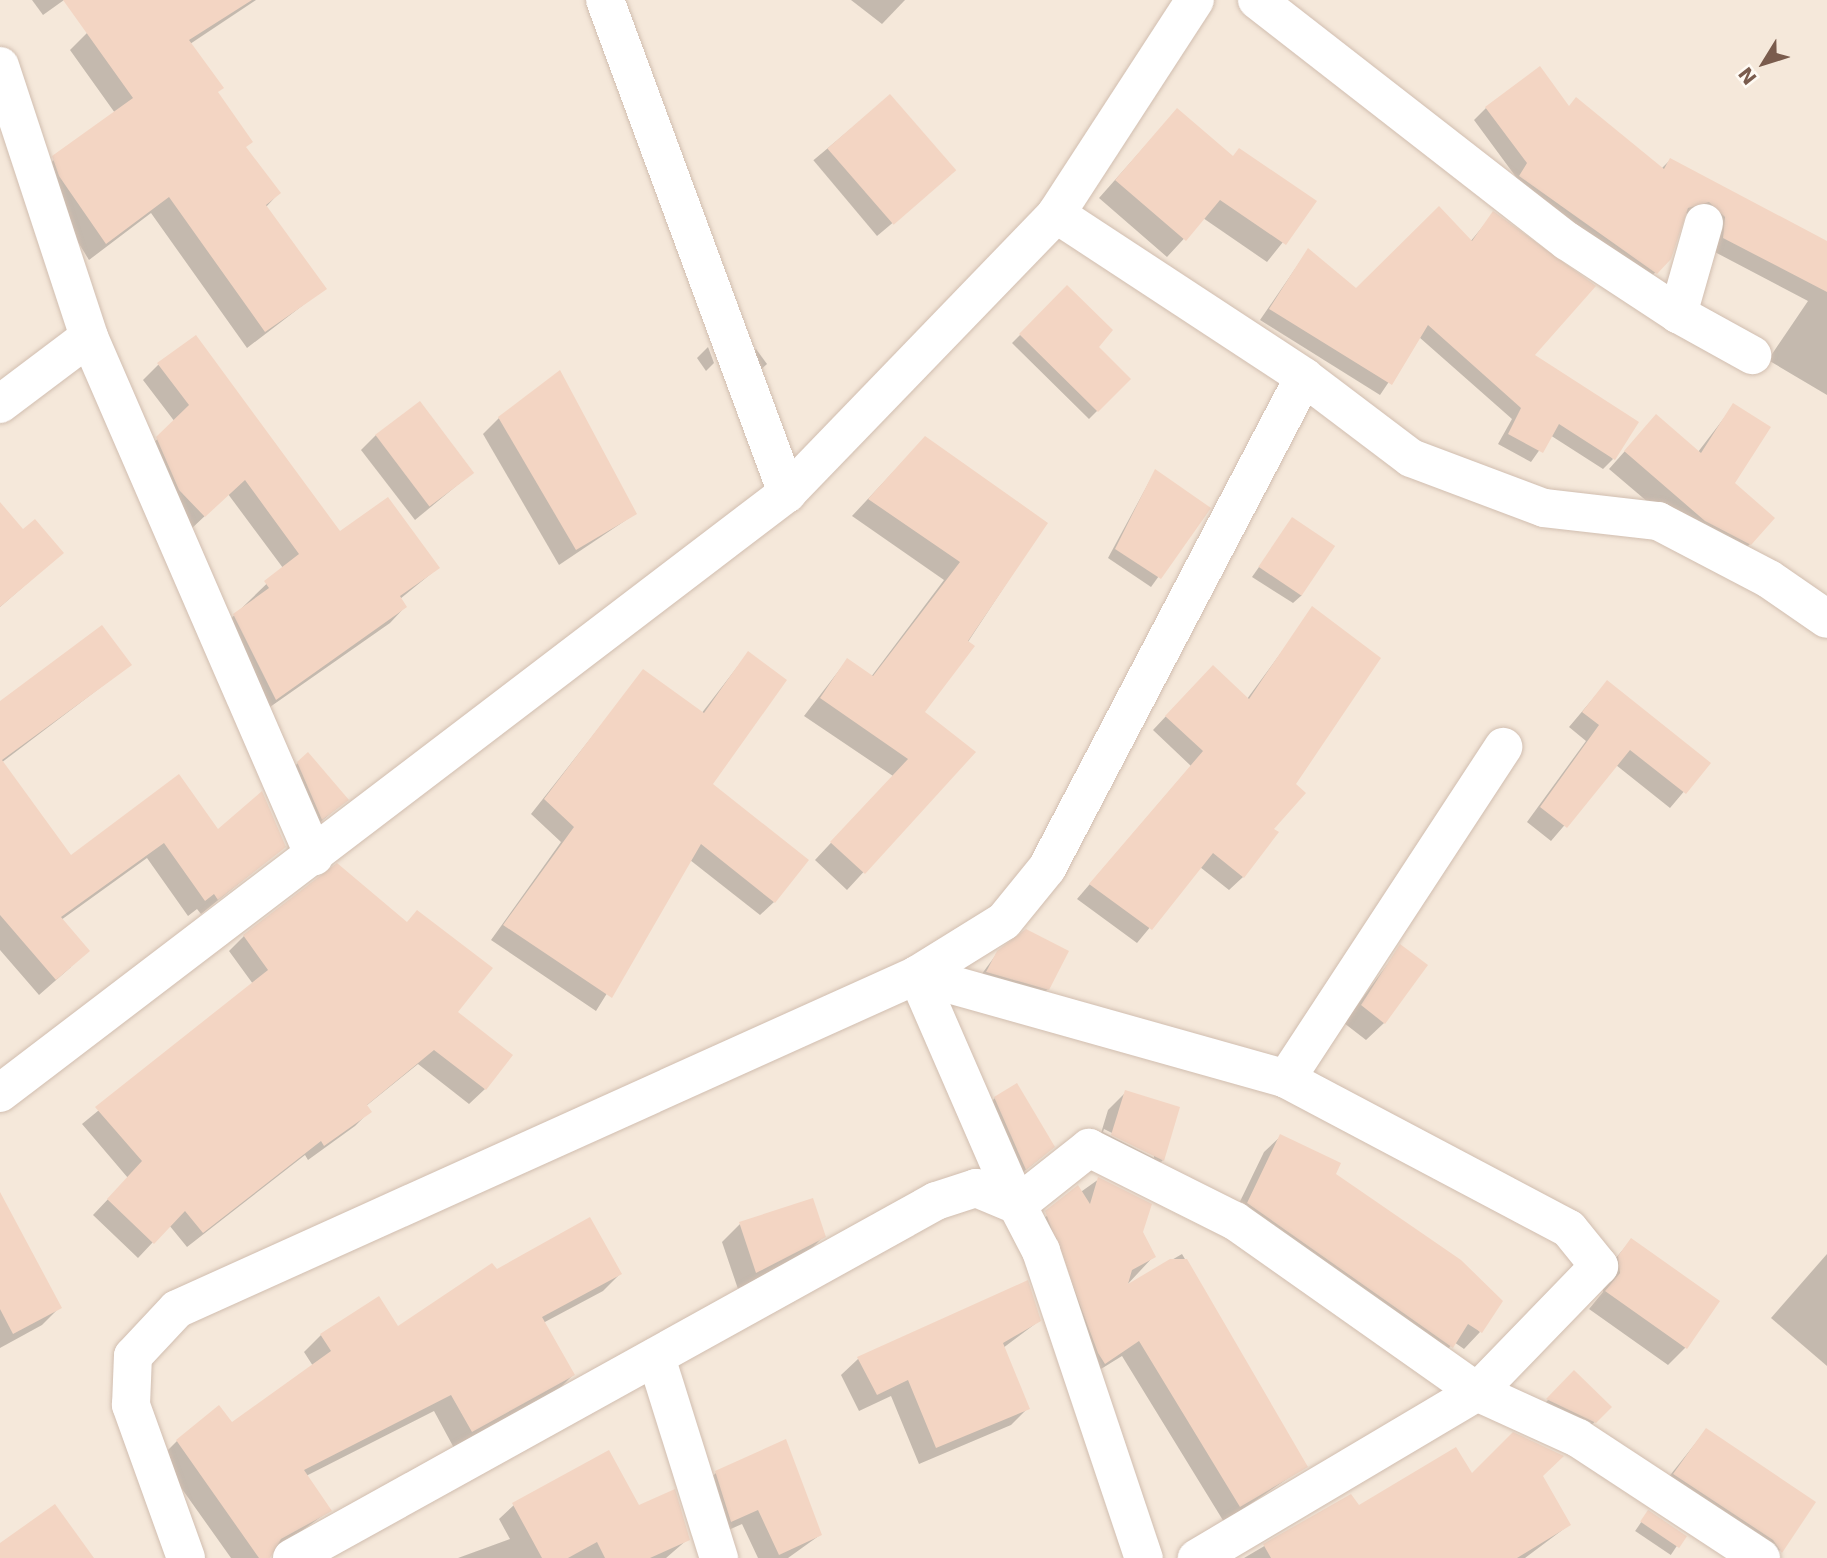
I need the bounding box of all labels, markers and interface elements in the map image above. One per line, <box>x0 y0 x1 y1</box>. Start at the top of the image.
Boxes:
north arrow <box>1729 28 1799 98</box>
text: N <box>1734 63 1761 89</box>

